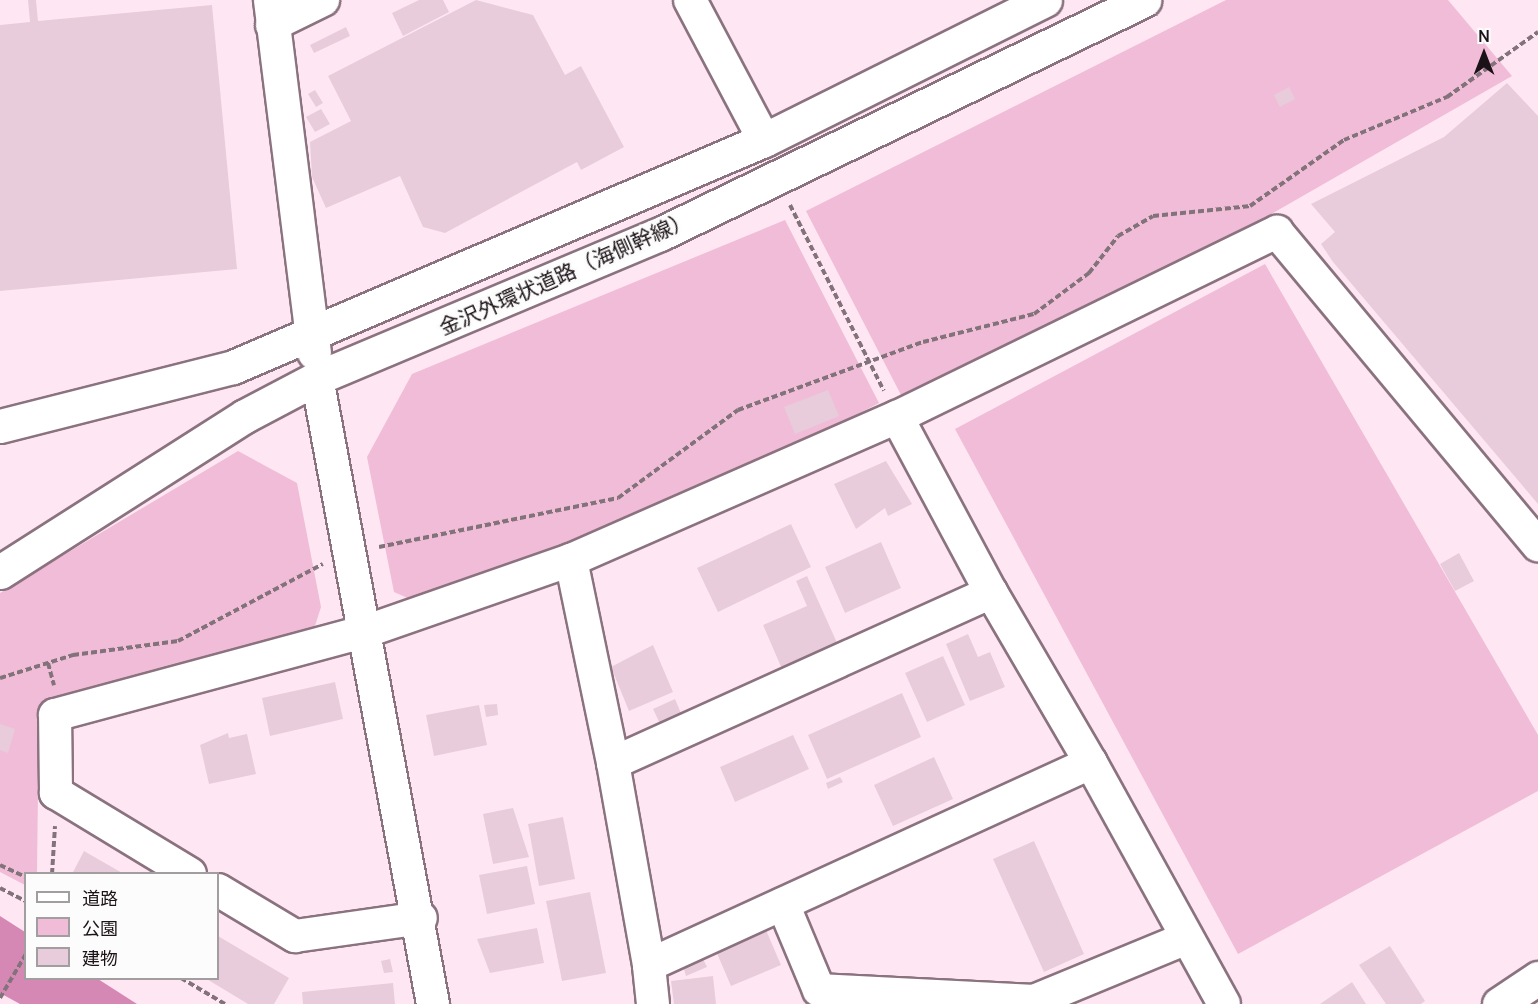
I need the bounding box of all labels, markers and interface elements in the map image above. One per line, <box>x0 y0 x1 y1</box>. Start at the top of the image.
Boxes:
north arrow <box>1454 24 1514 84</box>
text: N <box>1478 25 1490 47</box>
street label: 金沢外環状道路（海側幹線） <box>435 206 695 340</box>
legend <box>24 872 219 980</box>
text: 道路 <box>82 886 118 910</box>
text: 公園 <box>82 916 118 940</box>
text: 建物 <box>82 946 118 970</box>

